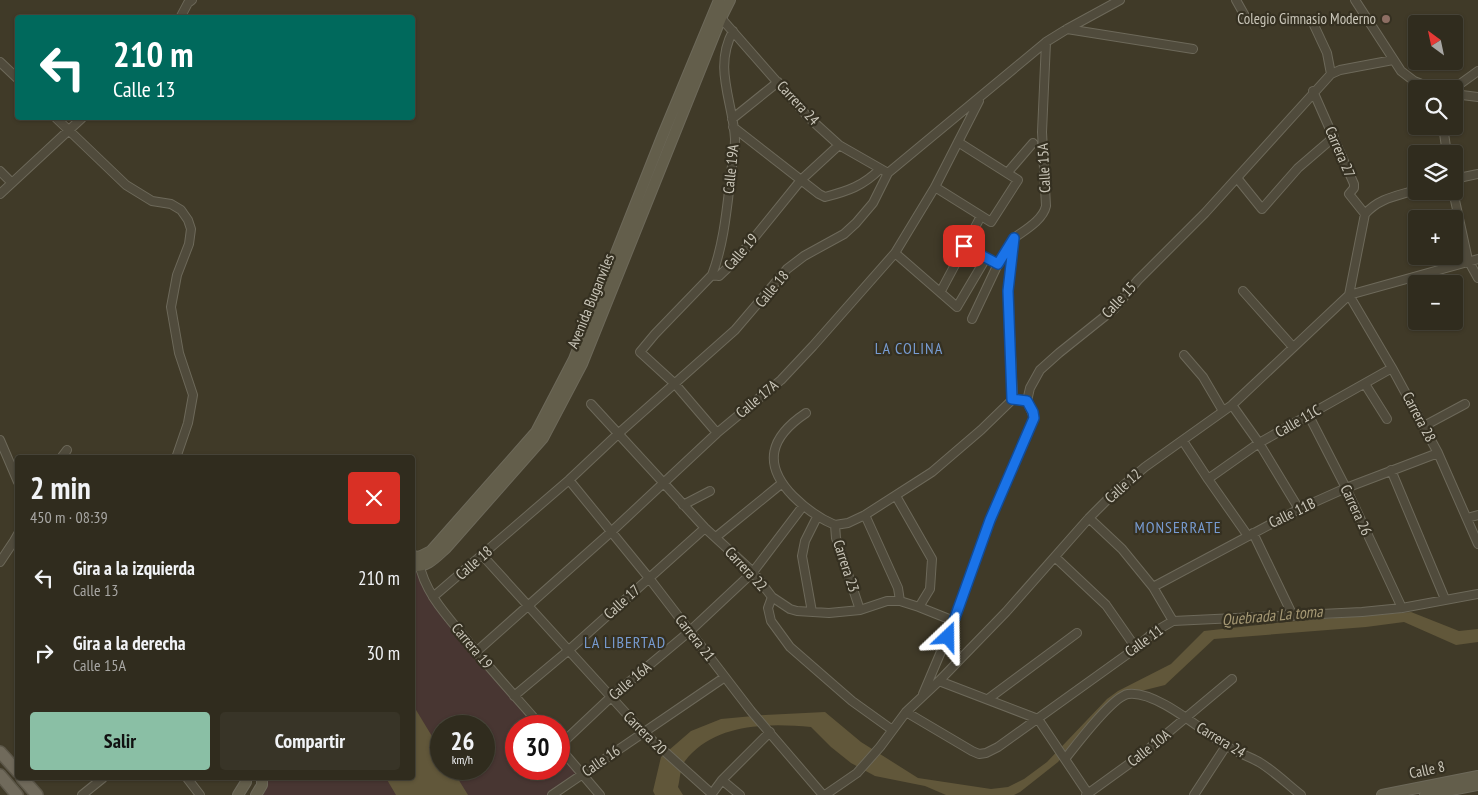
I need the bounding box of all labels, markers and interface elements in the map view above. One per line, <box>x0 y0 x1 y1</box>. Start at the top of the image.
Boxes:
place label: Colegio Gimnasio Moderno <box>1237 9 1376 28</box>
marker: Colegio Gimnasio Moderno <box>1380 13 1392 25</box>
north arrow <box>1408 15 1462 70</box>
map controls <box>1408 15 1463 330</box>
text: 210 m <box>113 31 194 77</box>
icon: left <box>30 35 95 100</box>
text: Calle 13 <box>113 75 175 103</box>
street label: Carrera 24 <box>773 76 824 129</box>
button: search <box>1408 80 1463 135</box>
street label: Carrera 27 <box>1321 123 1360 180</box>
street label: Calle 19A <box>718 142 743 195</box>
street label: Calle 15A <box>1033 142 1054 193</box>
button: layers <box>1408 145 1463 200</box>
button: + <box>1408 210 1463 265</box>
pin <box>943 225 985 267</box>
street label: Calle 19 <box>719 229 762 274</box>
icon: arrive <box>950 232 978 260</box>
street label: Avenida Buganviles <box>563 251 618 351</box>
street label: Calle 18 <box>751 266 793 311</box>
button: − <box>1408 275 1463 330</box>
street label: Calle 15 <box>1097 278 1140 322</box>
district label: LA COLINA <box>875 338 943 358</box>
street label: Calle 17A <box>732 375 782 422</box>
street label: Carrera 28 <box>1398 389 1440 445</box>
street label: Calle 11C <box>1272 400 1324 441</box>
street label: Calle 12 <box>1100 464 1145 507</box>
text: 2 min <box>30 468 91 507</box>
button: close <box>348 472 400 524</box>
street label: Carrera 26 <box>1336 481 1377 538</box>
street label: Calle 11B <box>1265 493 1318 532</box>
text: 450 m · 08:39 <box>30 507 108 527</box>
district label: MONSERRATE <box>1135 517 1222 537</box>
street label: Carrera 23 <box>829 537 864 594</box>
street label: Calle 18 <box>451 541 496 584</box>
street label: Carrera 22 <box>721 542 772 595</box>
text: Gira a la izquierda <box>73 556 195 580</box>
icon: left <box>30 564 58 592</box>
text: 210 m <box>358 566 400 590</box>
text: Calle 13 <box>73 580 118 600</box>
street label: Calle 17 <box>599 580 644 623</box>
water label: Quebrada La toma <box>1221 600 1325 629</box>
position arrow <box>921 610 973 662</box>
street label: Carrera 21 <box>671 611 719 665</box>
street label: Carrera 19 <box>448 619 497 672</box>
street label: Calle 11 <box>1121 620 1167 661</box>
text: Gira a la derecha <box>73 631 186 655</box>
district label: LA LIBERTAD <box>584 632 666 652</box>
icon: right <box>30 639 58 667</box>
text: 30 m <box>367 641 400 665</box>
text: Calle 15A <box>73 655 126 675</box>
street label: Calle 16A <box>605 657 655 704</box>
street label: Carrera 20 <box>620 707 671 759</box>
button: Salir <box>30 712 210 770</box>
button: Compartir <box>220 712 400 770</box>
speed limit sign: 30 <box>505 715 570 780</box>
street label: Carrera 24 <box>1193 718 1249 762</box>
street label: Calle 10A <box>1123 724 1175 770</box>
text: 26 <box>451 725 474 757</box>
street label: Calle 16 <box>578 740 624 781</box>
text: km/h <box>452 752 473 767</box>
street label: Calle 8 <box>1407 756 1446 783</box>

